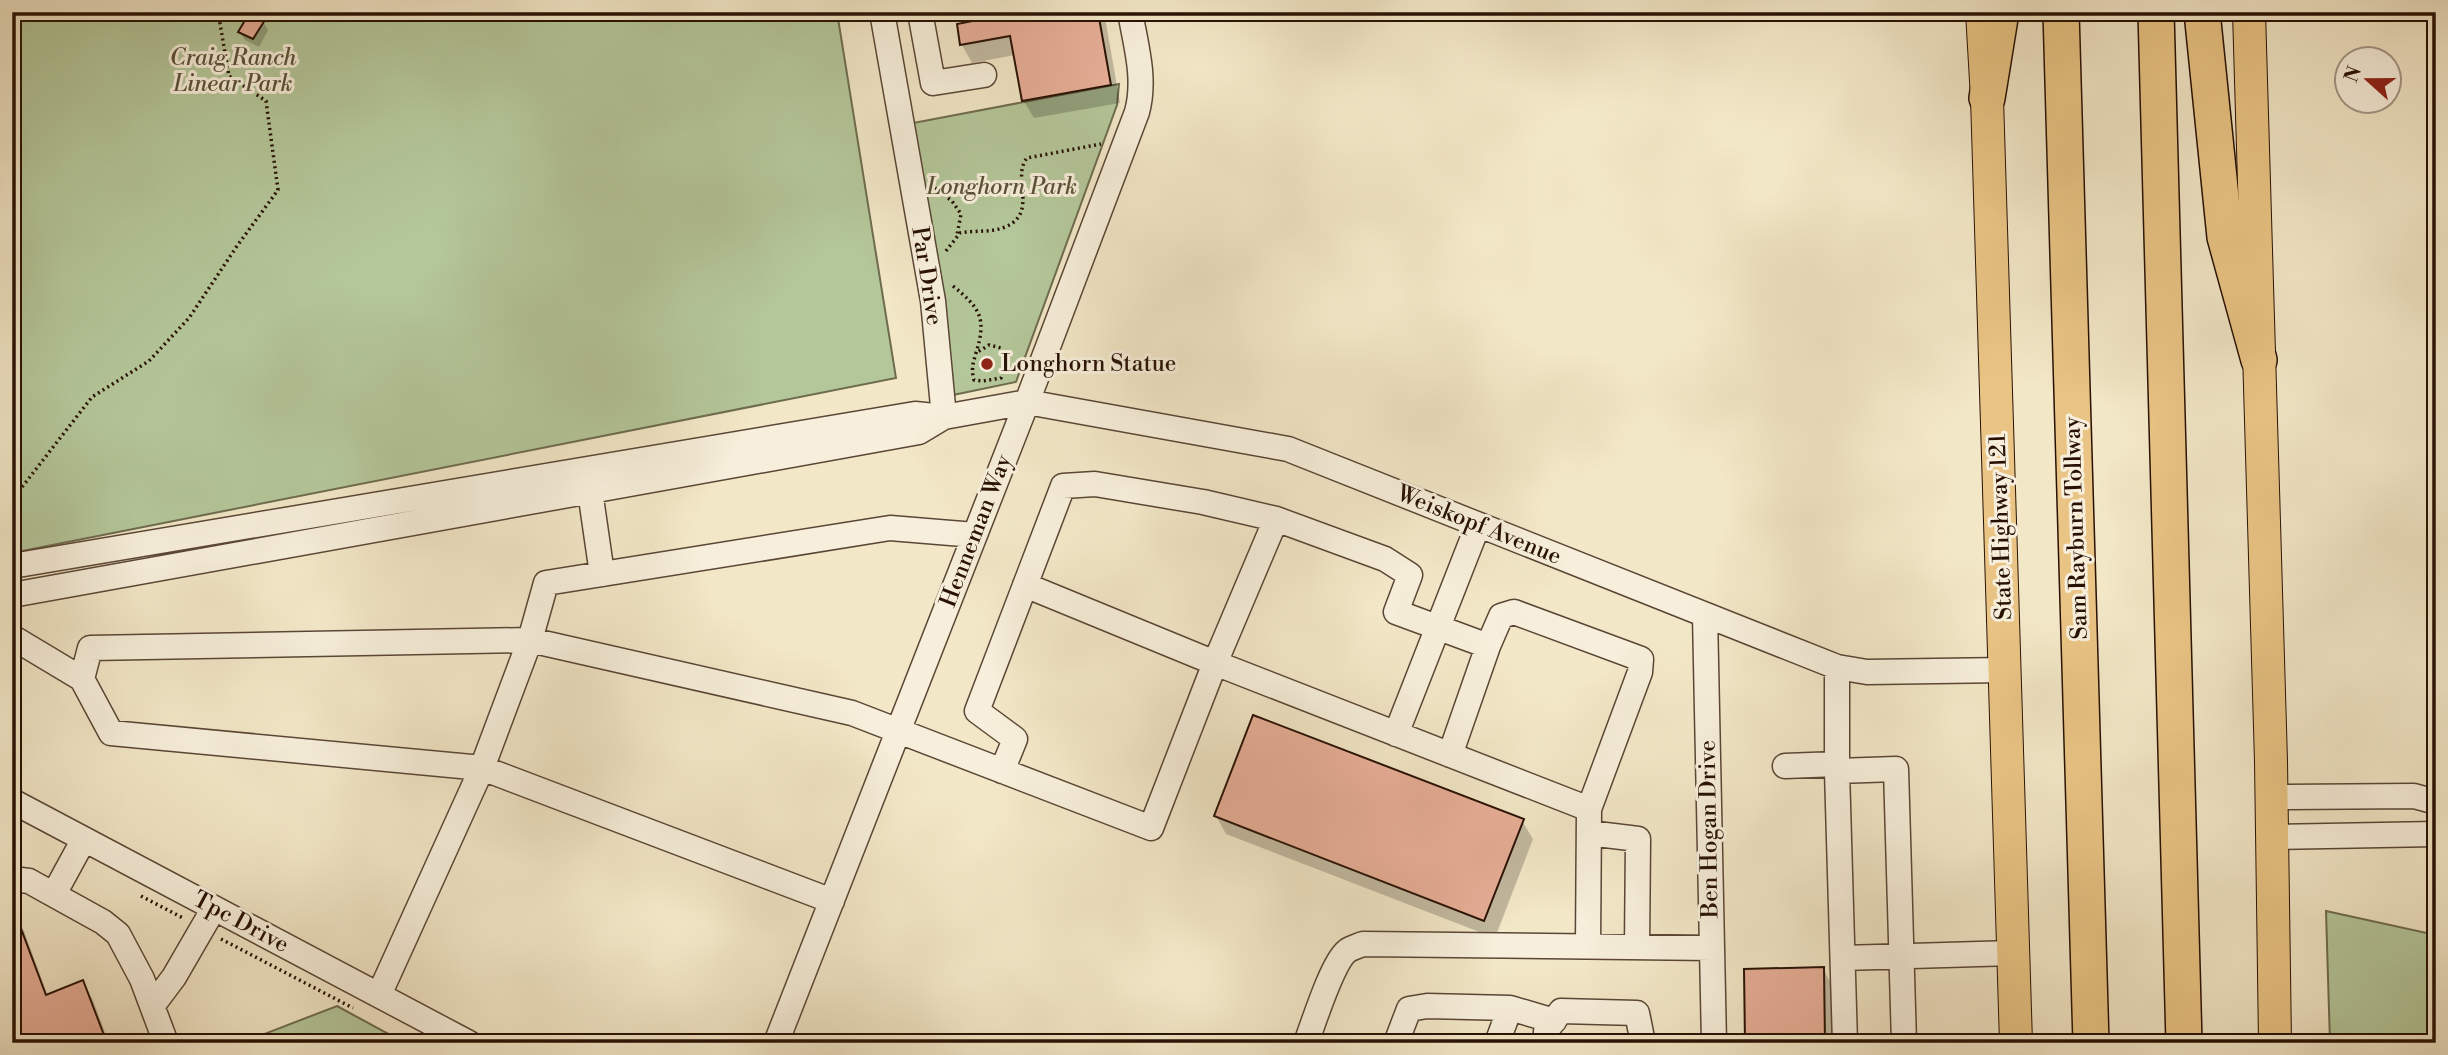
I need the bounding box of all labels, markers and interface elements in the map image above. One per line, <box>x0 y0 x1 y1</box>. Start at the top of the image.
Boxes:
park label: Craig Ranch Linear Park <box>170 44 297 98</box>
north arrow <box>2332 46 2402 116</box>
text: N <box>2339 63 2367 86</box>
park label: Longhorn Park <box>926 173 1077 201</box>
street label: Par Drive <box>905 225 949 327</box>
place label: Longhorn Statue <box>1001 350 1176 378</box>
marker: Longhorn Statue <box>979 356 995 372</box>
street label: Sam Rayburn Tollway <box>2058 415 2094 640</box>
street label: State Highway 121 <box>1984 433 2018 621</box>
street label: Henneman Way <box>934 450 1018 611</box>
street label: Weiskopf Avenue <box>1392 479 1565 571</box>
street label: Ben Hogan Drive <box>1693 740 1725 919</box>
street label: Tpc Drive <box>188 885 294 959</box>

